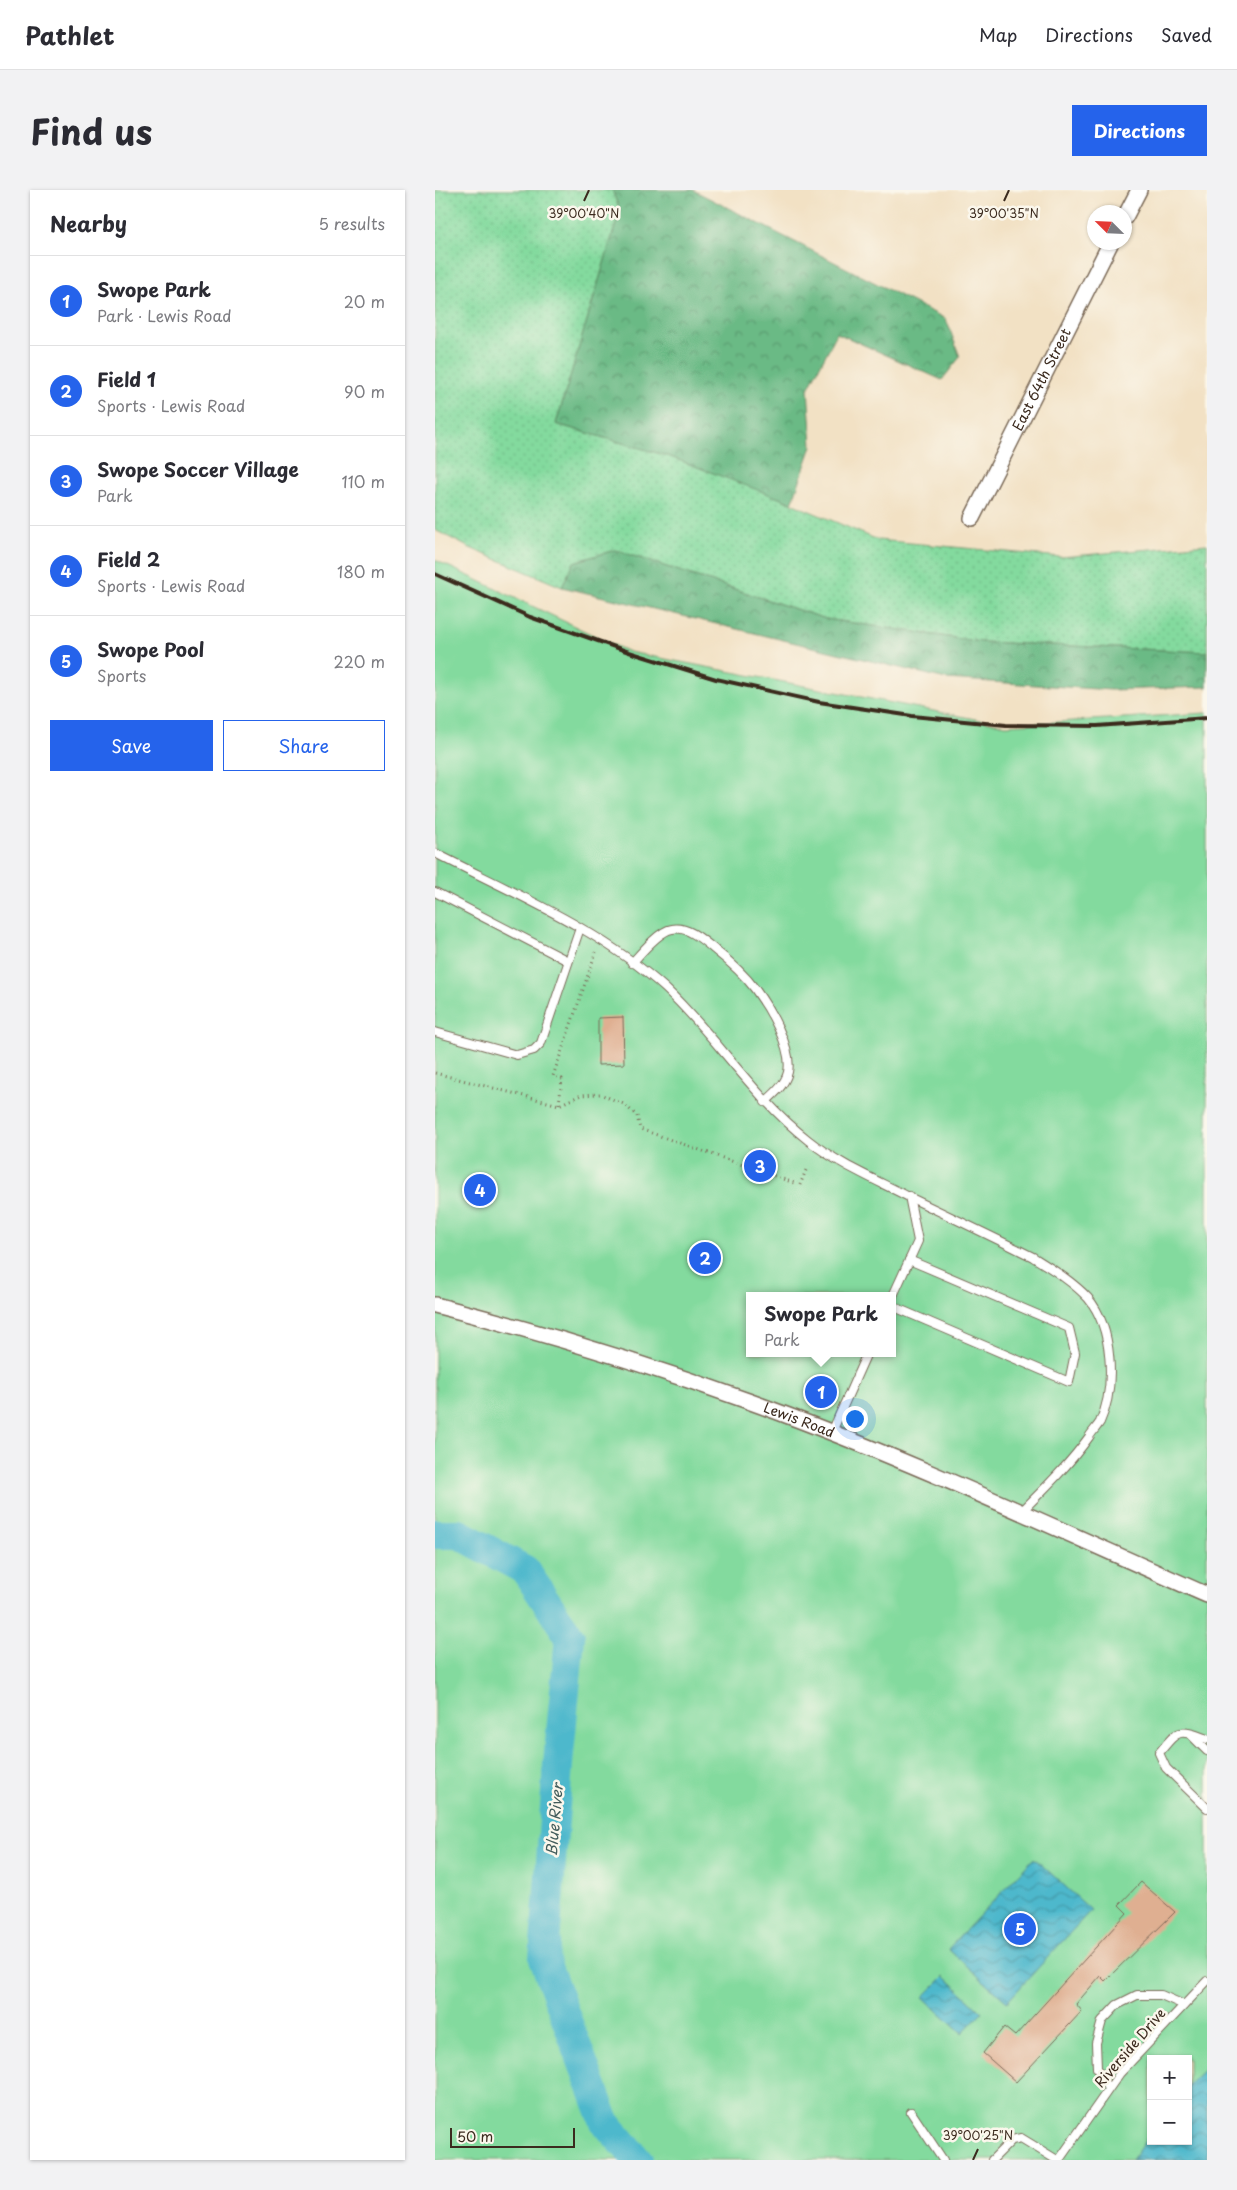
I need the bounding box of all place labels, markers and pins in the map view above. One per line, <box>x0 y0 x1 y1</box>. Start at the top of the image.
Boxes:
pin: 3 <box>744 1147 776 1185</box>
pin: 4 <box>464 1171 496 1209</box>
pin: 2 <box>689 1239 721 1277</box>
pin: 1 <box>805 1373 837 1411</box>
pin: 5 <box>1004 1910 1036 1948</box>

